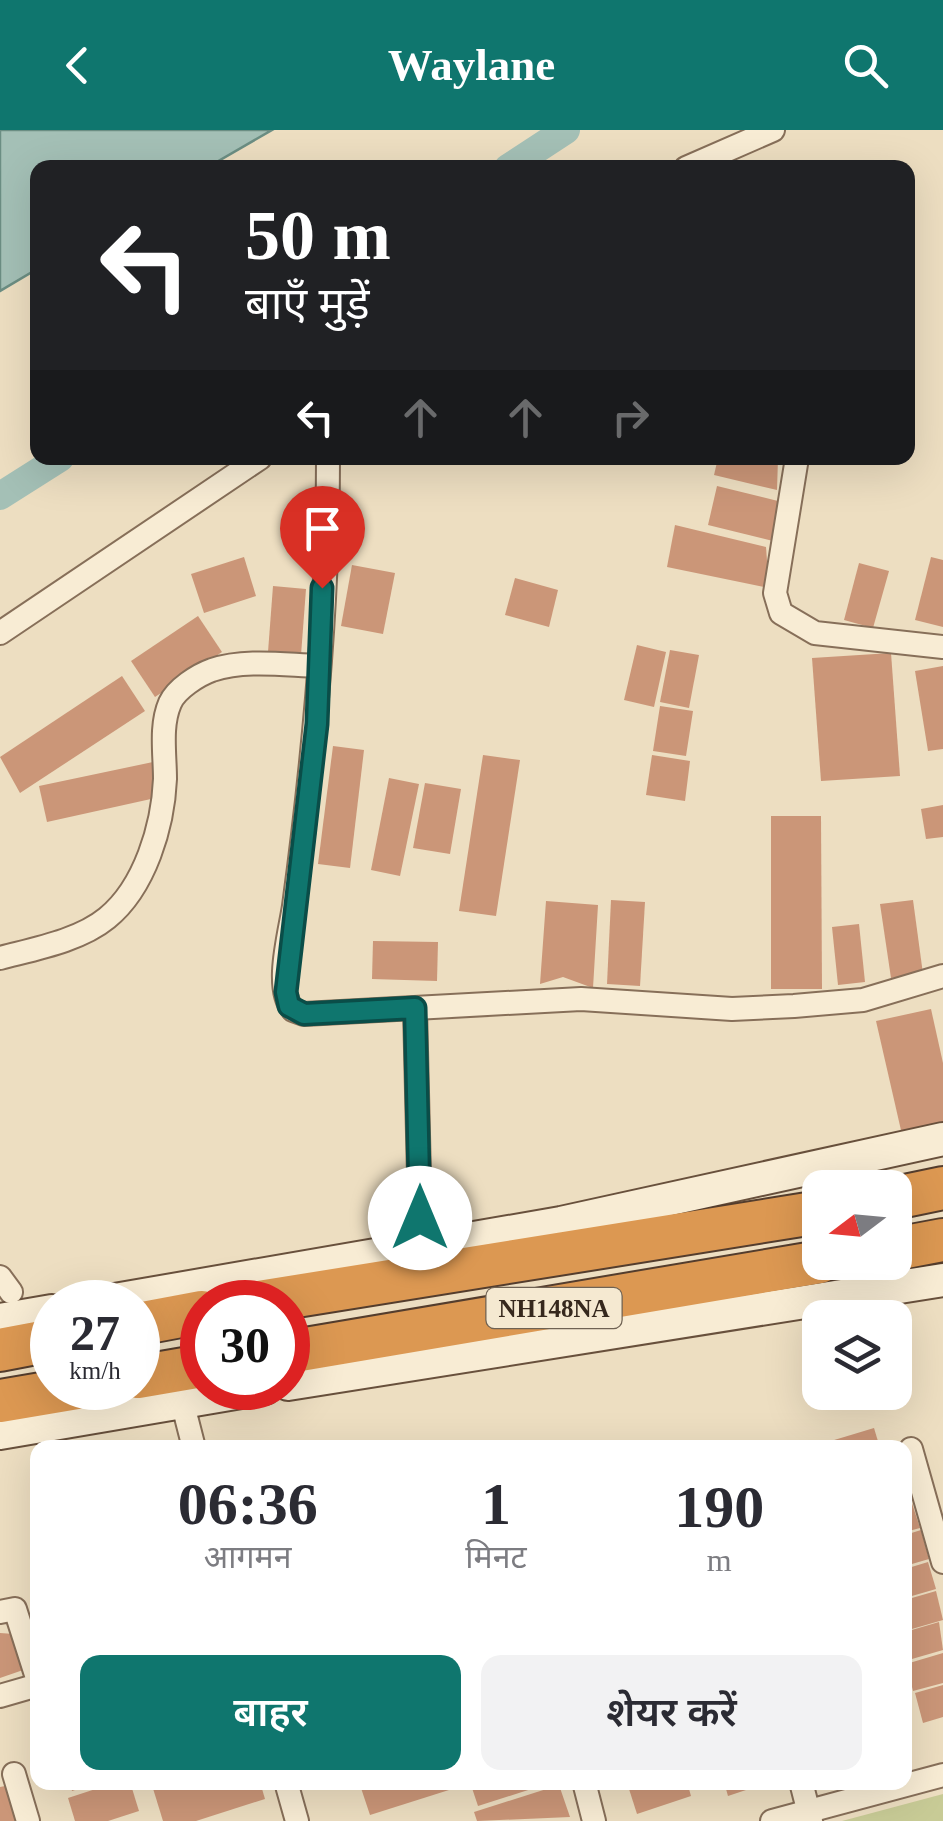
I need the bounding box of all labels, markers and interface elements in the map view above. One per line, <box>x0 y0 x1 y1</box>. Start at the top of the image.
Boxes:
icon: back <box>50 38 105 93</box>
icon: search <box>838 38 893 93</box>
text: Waylane <box>388 40 555 90</box>
text: 50 m <box>245 197 391 274</box>
icon: left <box>80 200 210 330</box>
text: बाएँ मुड़ें <box>245 279 369 329</box>
icon: left <box>288 390 343 445</box>
icon: ahead <box>393 390 448 445</box>
icon: ahead <box>498 390 553 445</box>
icon: right <box>603 390 658 445</box>
pin <box>280 486 365 589</box>
icon: arrive <box>295 501 350 556</box>
position arrow <box>368 1166 472 1270</box>
north arrow <box>802 1170 912 1280</box>
map controls <box>802 1170 912 1410</box>
speed limit sign: 30 <box>180 1280 310 1410</box>
road number: NH148NA <box>486 1288 622 1328</box>
button: layers <box>802 1300 912 1410</box>
text: 27 <box>70 1305 120 1361</box>
text: km/h <box>69 1357 121 1384</box>
text: 06:36 <box>178 1471 318 1537</box>
text: 1 <box>481 1471 511 1537</box>
text: 190 <box>674 1474 764 1540</box>
text: आगमन <box>204 1539 291 1575</box>
text: मिनट <box>465 1539 527 1575</box>
text: m <box>707 1542 732 1578</box>
button: बाहर <box>80 1655 461 1770</box>
button: शेयर करें <box>481 1655 862 1770</box>

